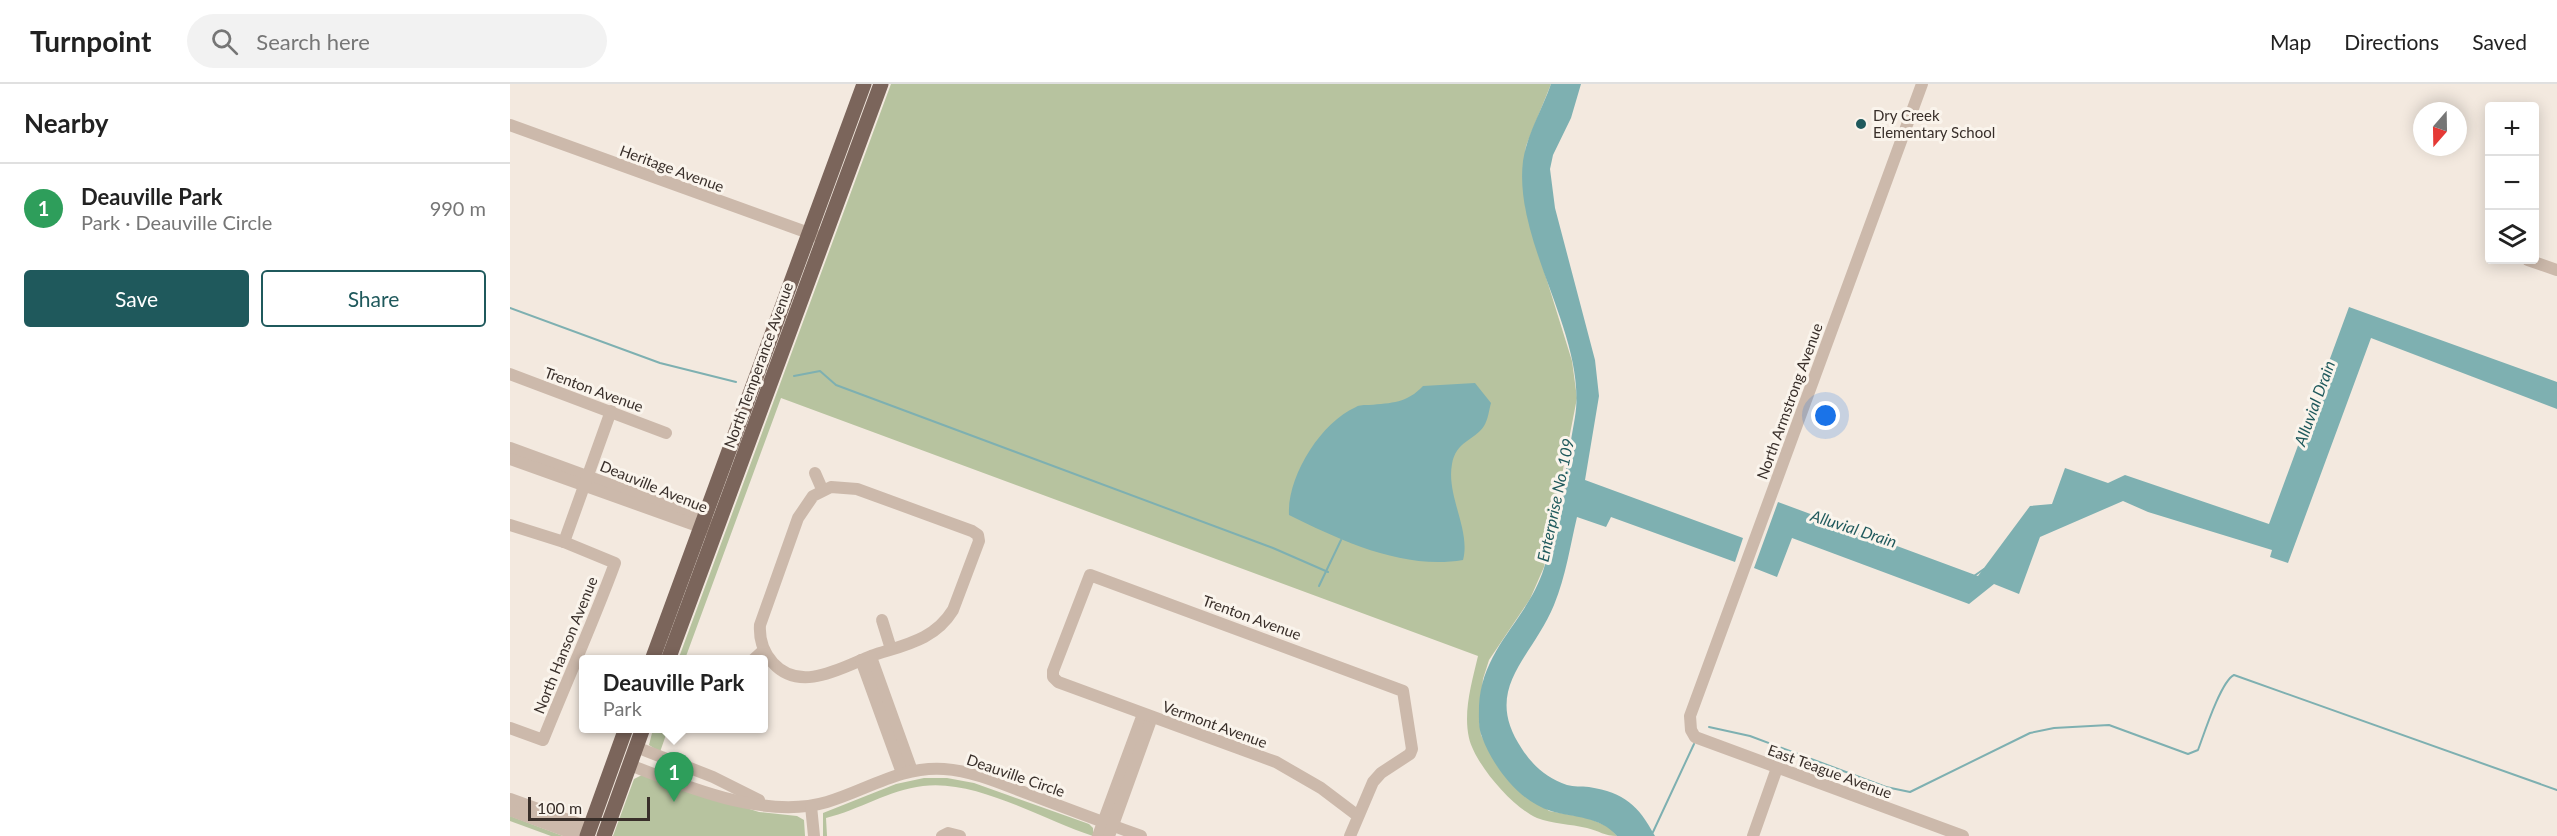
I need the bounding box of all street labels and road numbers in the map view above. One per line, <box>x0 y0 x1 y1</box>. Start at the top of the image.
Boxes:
street label: Heritage Avenue <box>617 141 727 195</box>
street label: North Temperance Avenue <box>720 280 796 450</box>
street label: North Armstrong Avenue <box>1752 320 1826 482</box>
street label: Trenton Avenue <box>542 363 646 415</box>
street label: Deauville Avenue <box>598 456 710 516</box>
street label: North Hanson Avenue <box>529 574 601 716</box>
street label: Trenton Avenue <box>1200 591 1304 643</box>
street label: Vermont Avenue <box>1160 697 1270 751</box>
street label: East Teague Avenue <box>1765 740 1895 802</box>
street label: Deauville Circle <box>965 750 1068 800</box>

